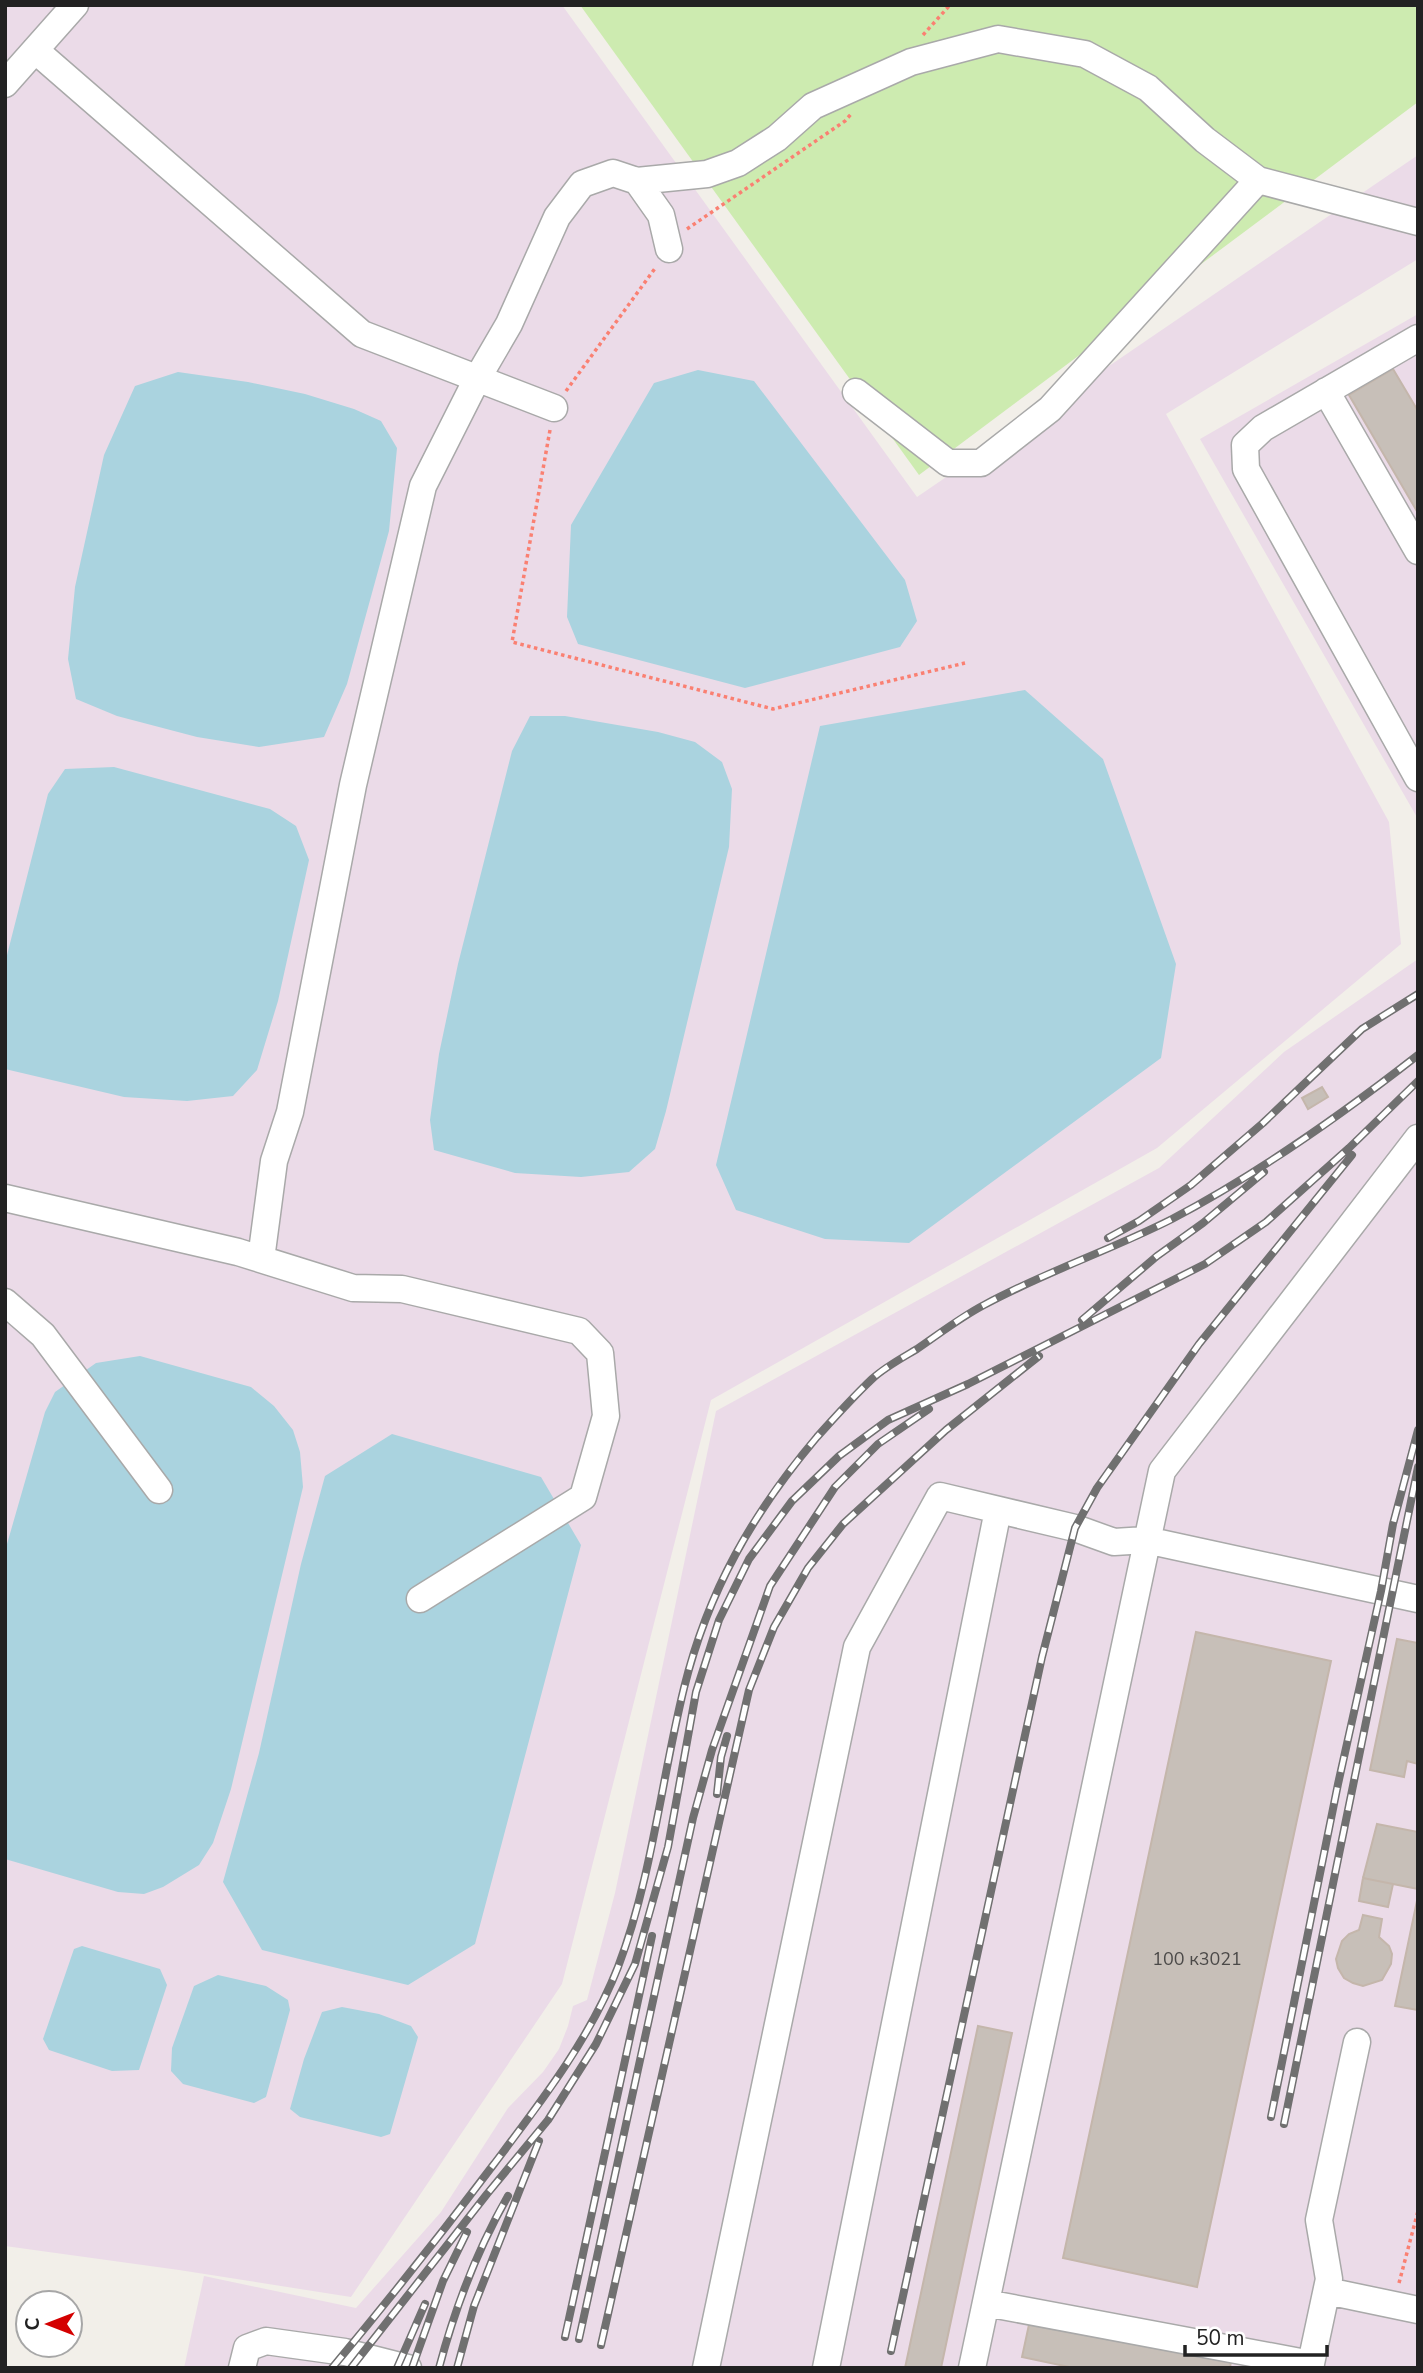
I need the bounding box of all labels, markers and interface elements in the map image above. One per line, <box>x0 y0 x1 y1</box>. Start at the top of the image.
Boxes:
house number: 100 к3021 <box>1152 1947 1242 1971</box>
north arrow <box>14 2289 84 2359</box>
scale bar <box>1185 2314 1327 2358</box>
text: С <box>20 2317 46 2330</box>
text: 50 m <box>1196 2324 1245 2352</box>

